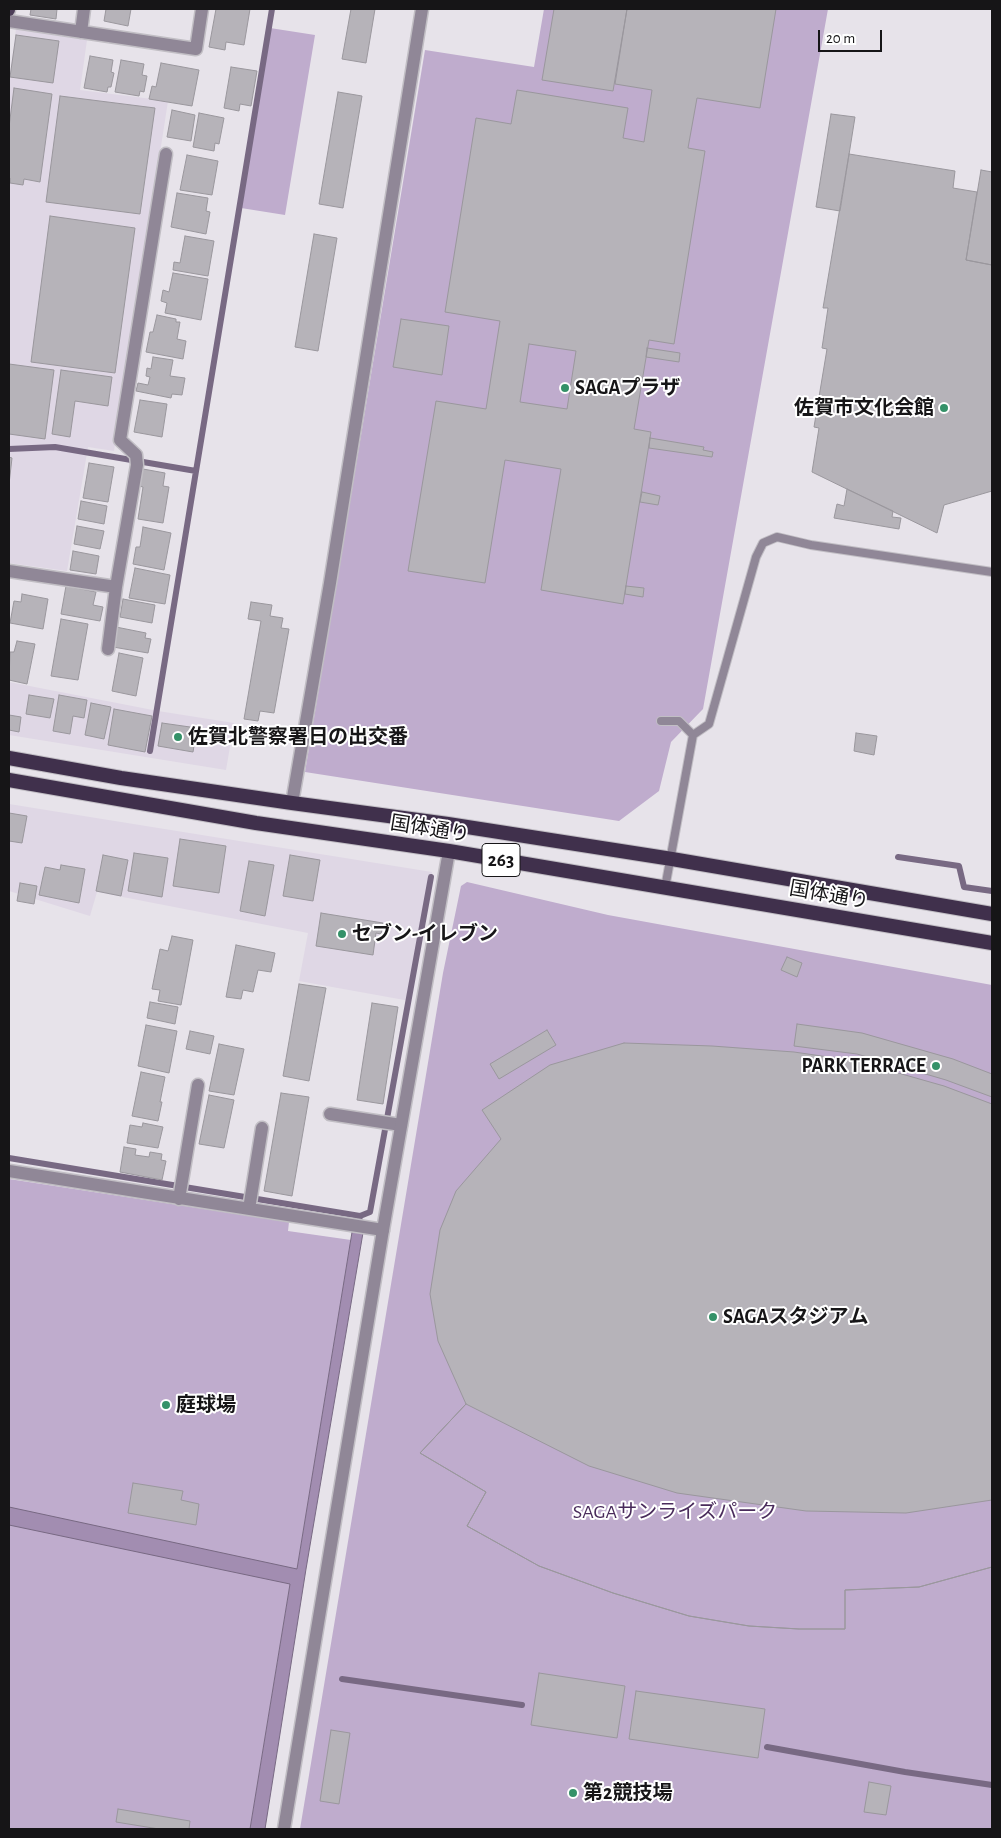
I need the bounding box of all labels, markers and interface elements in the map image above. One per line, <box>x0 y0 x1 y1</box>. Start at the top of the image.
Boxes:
scale bar <box>821 20 885 52</box>
text: 20 m <box>826 31 855 46</box>
place label: SAGAプラザ <box>575 376 680 400</box>
marker: SAGAプラザ <box>559 382 571 394</box>
place label: 佐賀市文化会館 <box>794 396 934 420</box>
marker: 佐賀市文化会館 <box>938 402 950 414</box>
place label: 佐賀北警察署日の出交番 <box>188 725 408 749</box>
marker: 佐賀北警察署日の出交番 <box>172 731 184 743</box>
street label: 国体通り <box>389 811 471 847</box>
road number: 263 <box>482 844 520 876</box>
street label: 国体通り <box>788 876 870 914</box>
place label: セブン-イレブン <box>352 922 498 946</box>
marker: セブン-イレブン <box>336 928 348 940</box>
place label: PARK TERRACE <box>802 1054 926 1078</box>
marker: PARK TERRACE <box>930 1060 942 1072</box>
place label: SAGAスタジアム <box>723 1305 868 1329</box>
marker: SAGAスタジアム <box>707 1311 719 1323</box>
place label: 庭球場 <box>176 1393 236 1417</box>
marker: 庭球場 <box>160 1399 172 1411</box>
park label: SAGAサンライズパーク <box>573 1500 777 1524</box>
place label: 第2競技場 <box>583 1781 672 1805</box>
marker: 第2競技場 <box>567 1787 579 1799</box>

